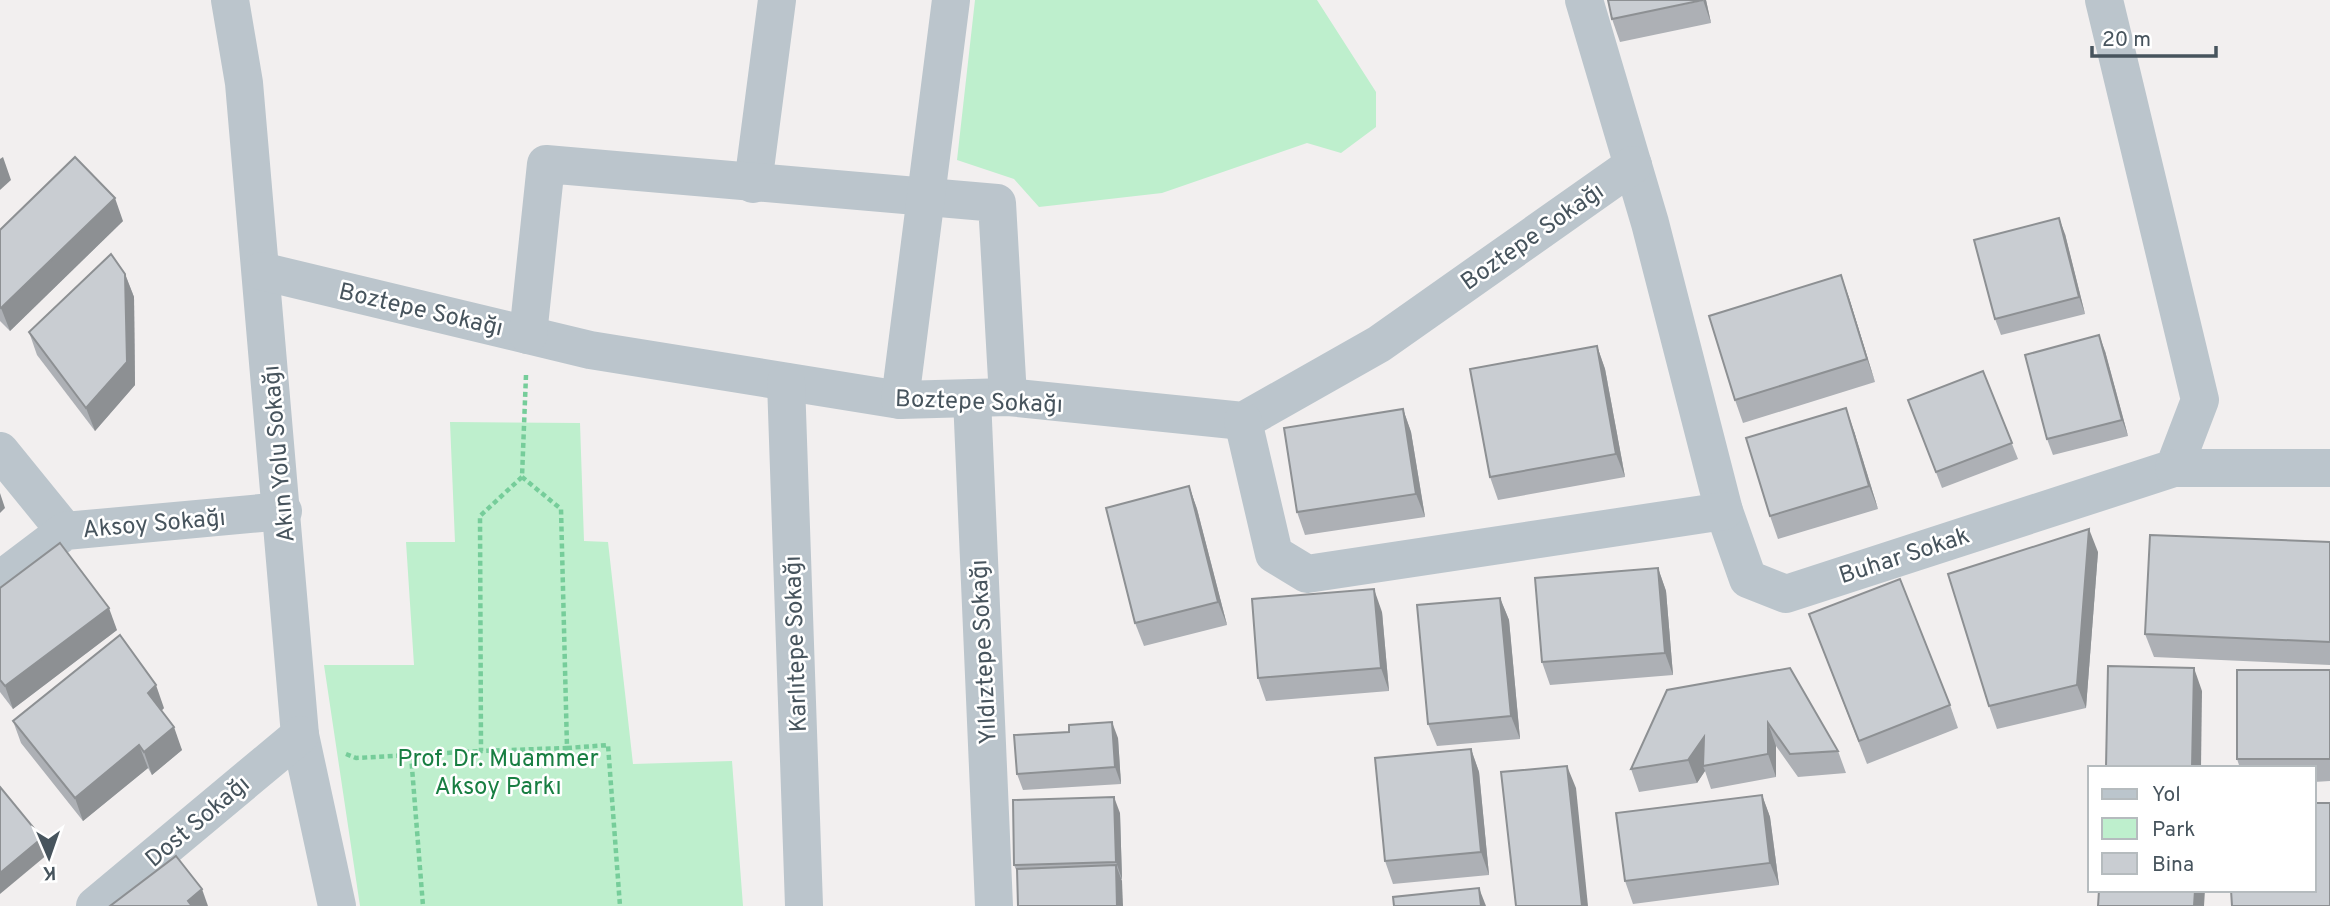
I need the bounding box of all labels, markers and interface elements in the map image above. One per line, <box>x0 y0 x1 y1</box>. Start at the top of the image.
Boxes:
scale bar <box>2092 14 2216 58</box>
text: 20 m <box>2102 27 2151 54</box>
street label: Boztepe Sokağı <box>1456 177 1611 298</box>
street label: Boztepe Sokağı <box>335 277 506 344</box>
street label: Akın Yolu Sokağı <box>257 364 303 544</box>
street label: Boztepe Sokağı <box>894 385 1063 421</box>
street label: Aksoy Sokağı <box>81 504 227 546</box>
street label: Buhar Sokak <box>1835 522 1974 592</box>
street label: Karlıtepe Sokağı <box>779 555 815 733</box>
street label: Yıldıztepe Sokağı <box>965 559 1005 745</box>
park label: Prof. Dr. Muammer Aksoy Parkı <box>397 745 599 803</box>
legend <box>2088 766 2316 892</box>
street label: Dost Sokağı <box>140 770 257 875</box>
text: Yol <box>2152 782 2181 809</box>
text: Park <box>2152 817 2195 844</box>
north arrow <box>14 822 84 892</box>
text: Bina <box>2152 852 2194 879</box>
text: K <box>42 860 57 884</box>

